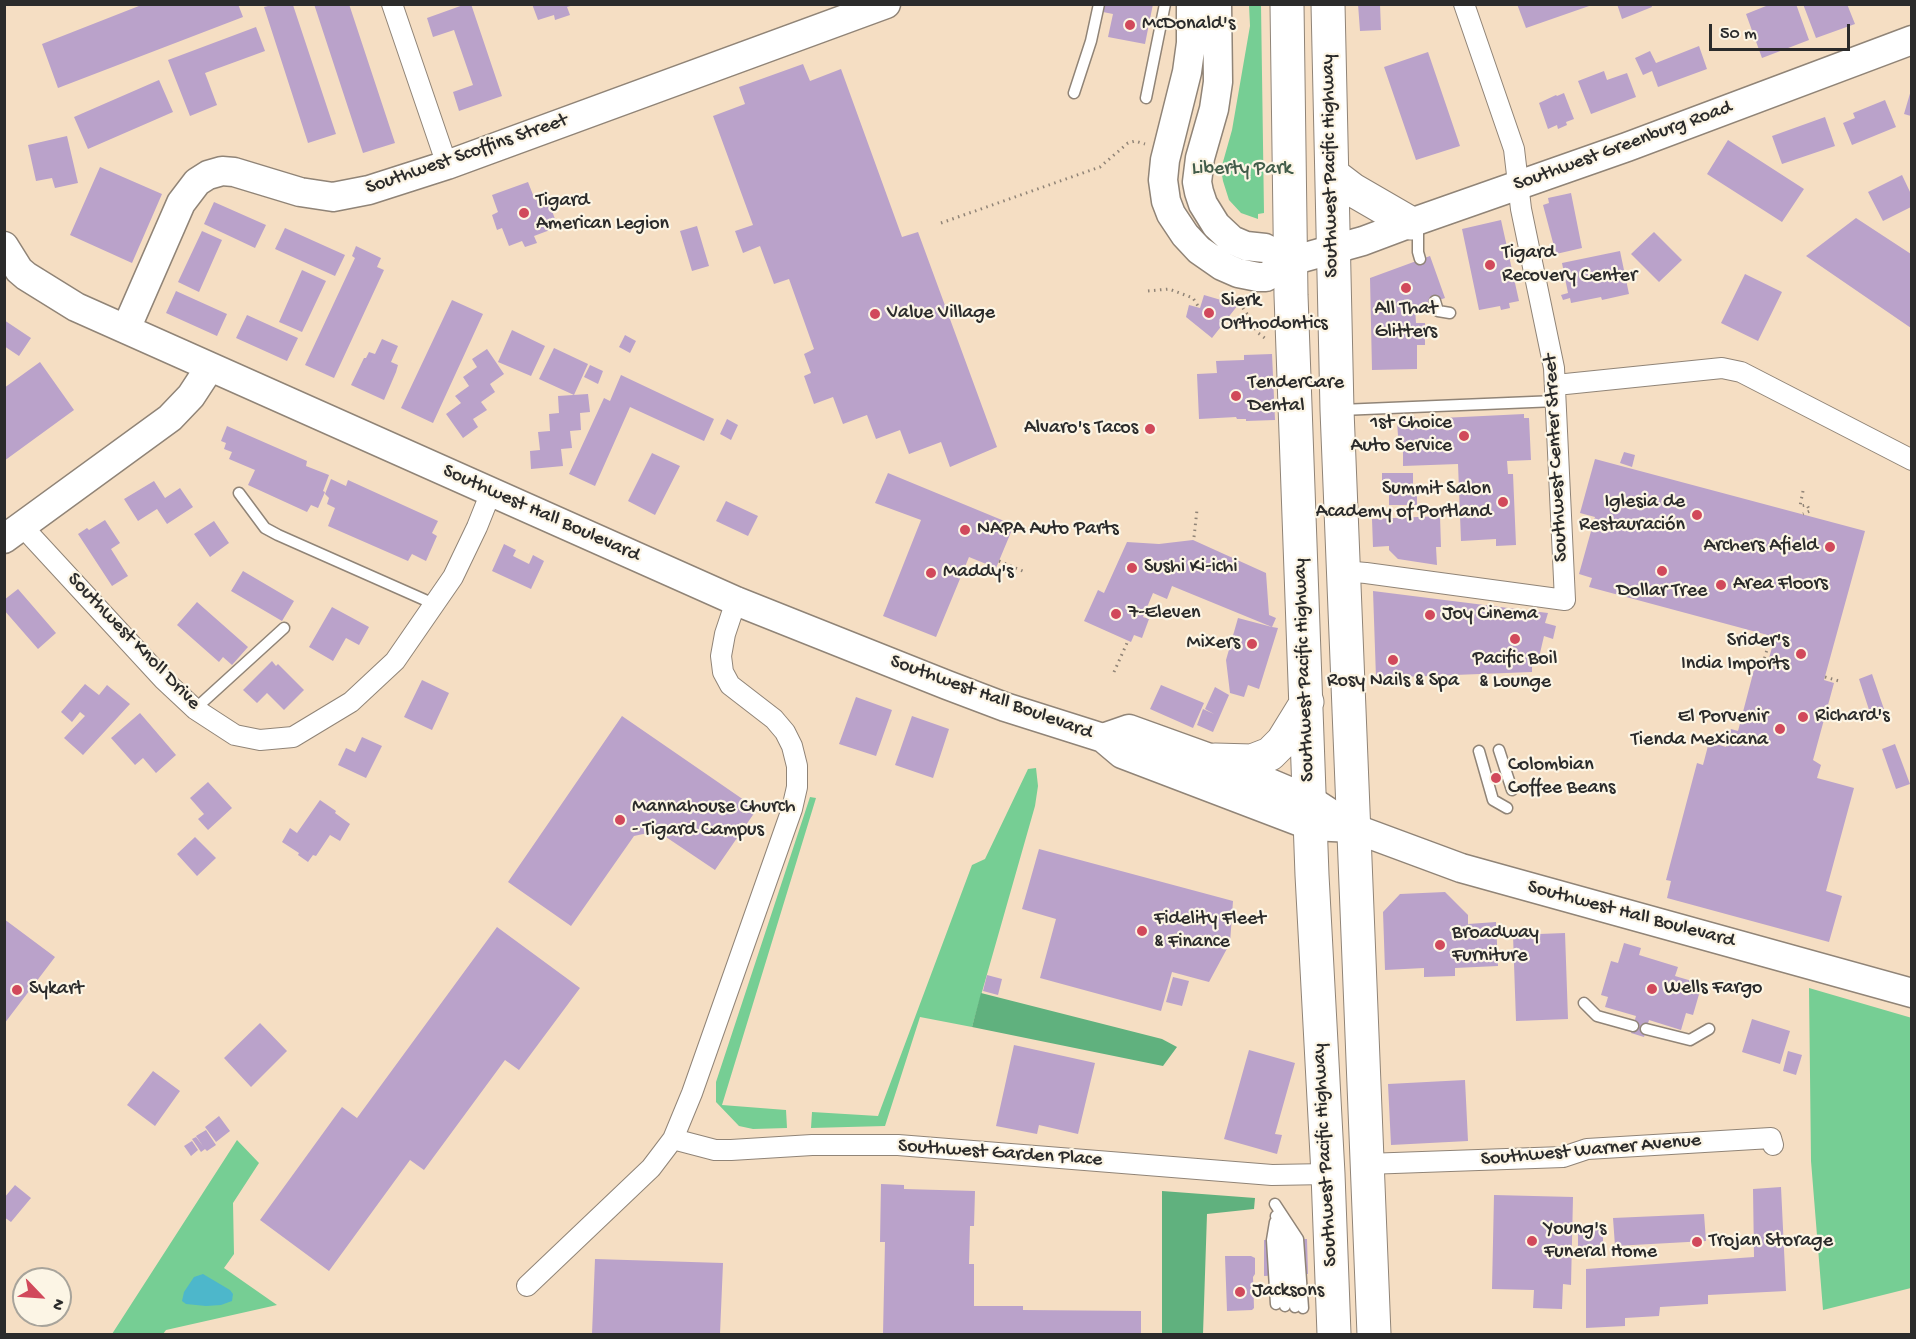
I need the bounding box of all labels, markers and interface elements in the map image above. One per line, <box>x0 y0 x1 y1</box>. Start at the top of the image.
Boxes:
scale bar <box>1712 12 1853 50</box>
place label: McDonald's <box>1142 13 1235 37</box>
marker: McDonald's <box>1123 18 1137 32</box>
text: 50 m <box>1720 24 1757 45</box>
street label: Southwest Pacific Highway <box>1317 54 1345 278</box>
street label: Southwest Greenburg Road <box>1511 96 1735 198</box>
street label: Southwest Scoffins Street <box>363 109 571 201</box>
park label: Liberty Park <box>1192 158 1292 182</box>
place label: Tigard American Legion <box>536 190 669 237</box>
marker: Tigard American Legion <box>517 206 531 220</box>
place label: Tigard Recovery Center <box>1502 242 1637 289</box>
marker: Tigard Recovery Center <box>1483 258 1497 272</box>
marker: All That Glitters <box>1399 281 1413 295</box>
place label: Sierk Orthodontics <box>1221 290 1328 337</box>
place label: All That Glitters <box>1374 298 1438 345</box>
place label: Value Village <box>887 302 995 326</box>
marker: Sierk Orthodontics <box>1202 306 1216 320</box>
marker: Value Village <box>868 307 882 321</box>
street label: Southwest Center Street <box>1540 353 1574 563</box>
place label: TenderCare Dental <box>1248 372 1344 419</box>
marker: TenderCare Dental <box>1229 389 1243 403</box>
place label: 1st Choice Auto Service <box>1351 412 1452 459</box>
place label: Alvaro's Tacos <box>1024 417 1138 441</box>
marker: Alvaro's Tacos <box>1143 422 1157 436</box>
marker: 1st Choice Auto Service <box>1457 429 1471 443</box>
street label: Southwest Hall Boulevard <box>439 460 643 568</box>
place label: Summit Salon Academy of Portland <box>1316 478 1491 525</box>
place label: Iglesia de Restauración <box>1579 491 1685 538</box>
marker: Summit Salon Academy of Portland <box>1496 495 1510 509</box>
marker: Iglesia de Restauración <box>1690 508 1704 522</box>
place label: NAPA Auto Parts <box>977 518 1119 542</box>
marker: NAPA Auto Parts <box>958 523 972 537</box>
place label: Archers Afield <box>1703 535 1818 559</box>
marker: Archers Afield <box>1823 540 1837 554</box>
place label: Sushi Ki-ichi <box>1144 556 1238 580</box>
street label: Southwest Pacific Highway <box>1289 558 1321 782</box>
place label: Maddy's <box>943 561 1014 585</box>
marker: Sushi Ki-ichi <box>1125 561 1139 575</box>
marker: Dollar Tree <box>1655 564 1669 578</box>
marker: Maddy's <box>924 566 938 580</box>
street label: Southwest Knoll Drive <box>61 568 205 716</box>
place label: Area Floors <box>1733 573 1828 597</box>
marker: Area Floors <box>1714 578 1728 592</box>
place label: Dollar Tree <box>1617 580 1707 604</box>
place label: 7-Eleven <box>1128 602 1201 626</box>
place label: Joy Cinema <box>1442 603 1538 627</box>
marker: 7-Eleven <box>1109 607 1123 621</box>
marker: Joy Cinema <box>1423 608 1437 622</box>
place label: Srider's India Imports <box>1681 630 1789 677</box>
place label: Mixers <box>1187 632 1240 656</box>
marker: Pacific Boil & Lounge <box>1508 632 1522 646</box>
marker: Mixers <box>1245 637 1259 651</box>
marker: Srider's India Imports <box>1794 647 1808 661</box>
place label: Pacific Boil & Lounge <box>1473 648 1557 695</box>
street label: Southwest Hall Boulevard <box>887 650 1095 746</box>
marker: Rosy Nails & Spa <box>1386 653 1400 667</box>
place label: Rosy Nails & Spa <box>1327 670 1459 694</box>
place label: Richard's <box>1815 705 1890 729</box>
place label: El Porvenir Tienda Mexicana <box>1631 706 1768 753</box>
marker: Richard's <box>1796 710 1810 724</box>
marker: El Porvenir Tienda Mexicana <box>1773 722 1787 736</box>
place label: Colombian Coffee Beans <box>1508 754 1615 801</box>
marker: Colombian Coffee Beans <box>1489 771 1503 785</box>
place label: Mannahouse Church - Tigard Campus <box>632 796 796 843</box>
marker: Mannahouse Church - Tigard Campus <box>613 813 627 827</box>
street label: Southwest Hall Boulevard <box>1525 876 1737 954</box>
place label: Fidelity Fleet & Finance <box>1154 908 1266 955</box>
place label: Broadway Furniture <box>1452 922 1539 969</box>
marker: Fidelity Fleet & Finance <box>1135 924 1149 938</box>
marker: Broadway Furniture <box>1433 938 1447 952</box>
place label: Wells Fargo <box>1664 977 1762 1001</box>
place label: Sykart <box>29 978 83 1002</box>
marker: Wells Fargo <box>1645 982 1659 996</box>
marker: Sykart <box>10 983 24 997</box>
street label: Southwest Pacific Highway <box>1308 1043 1344 1267</box>
street label: Southwest Warner Avenue <box>1480 1129 1702 1173</box>
street label: Southwest Garden Place <box>897 1135 1103 1173</box>
place label: Young's Funeral Home <box>1544 1218 1657 1265</box>
place label: Trojan Storage <box>1709 1230 1833 1254</box>
marker: Young's Funeral Home <box>1525 1234 1539 1248</box>
marker: Trojan Storage <box>1690 1235 1704 1249</box>
north arrow <box>12 1267 72 1327</box>
place label: Jacksons <box>1252 1280 1324 1304</box>
marker: Jacksons <box>1233 1285 1247 1299</box>
text: N <box>46 1295 68 1313</box>

